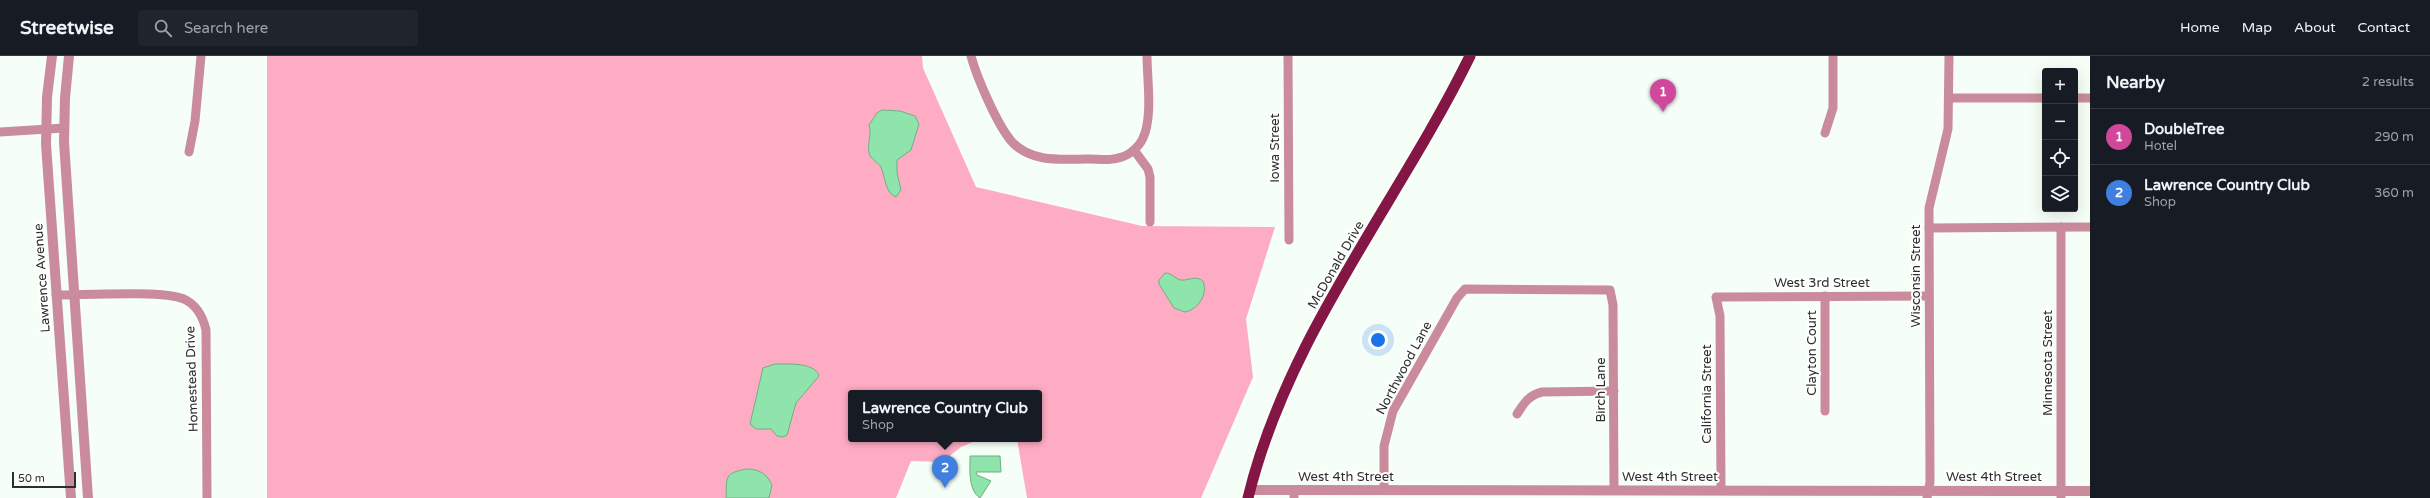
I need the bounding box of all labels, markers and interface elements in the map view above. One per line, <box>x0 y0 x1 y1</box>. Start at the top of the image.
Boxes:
search box <box>138 10 418 46</box>
text: Streetwise <box>20 17 114 39</box>
icon: search <box>152 17 174 39</box>
text: Search here <box>184 19 268 37</box>
text: Home <box>2180 19 2220 36</box>
text: Map <box>2242 19 2272 36</box>
text: About <box>2294 19 2336 36</box>
text: Contact <box>2358 19 2410 36</box>
map controls <box>2042 68 2078 212</box>
button: + <box>2042 68 2078 104</box>
text: Nearby <box>2106 72 2165 93</box>
text: 2 results <box>2362 74 2414 90</box>
pin: 1 <box>1650 79 1676 112</box>
button: − <box>2042 104 2078 140</box>
street label: Iowa Street <box>1267 113 1283 183</box>
text: DoubleTree <box>2144 120 2224 138</box>
text: 1 <box>2115 129 2123 145</box>
text: 290 m <box>2374 129 2414 145</box>
text: Hotel <box>2144 138 2177 154</box>
button: locate <box>2042 140 2078 176</box>
button: layers <box>2042 176 2078 212</box>
text: Lawrence Country Club <box>2144 176 2310 194</box>
text: 2 <box>2115 185 2123 201</box>
text: 360 m <box>2374 185 2414 201</box>
text: Shop <box>2144 194 2176 210</box>
street label: McDonald Drive <box>1304 218 1368 312</box>
street label: Lawrence Avenue <box>30 223 54 333</box>
street label: Wisconsin Street <box>1908 224 1924 328</box>
street label: West 3rd Street <box>1774 275 1870 291</box>
street label: Clayton Court <box>1804 310 1820 396</box>
street label: Minnesota Street <box>2040 310 2056 416</box>
street label: Northwood Lane <box>1373 319 1435 417</box>
street label: Homestead Drive <box>182 326 202 432</box>
your location <box>1368 330 1388 350</box>
street label: California Street <box>1699 344 1715 444</box>
street label: Birch Lane <box>1593 357 1609 423</box>
popup <box>848 390 1042 442</box>
text: Lawrence Country Club <box>862 399 1028 417</box>
text: Shop <box>862 417 894 433</box>
pin: 2 <box>932 455 958 488</box>
street label: West 4th Street <box>1298 469 1394 485</box>
street label: West 4th Street <box>1622 469 1718 485</box>
street label: West 4th Street <box>1946 469 2042 485</box>
scale bar <box>12 470 76 489</box>
text: 50 m <box>18 472 45 485</box>

